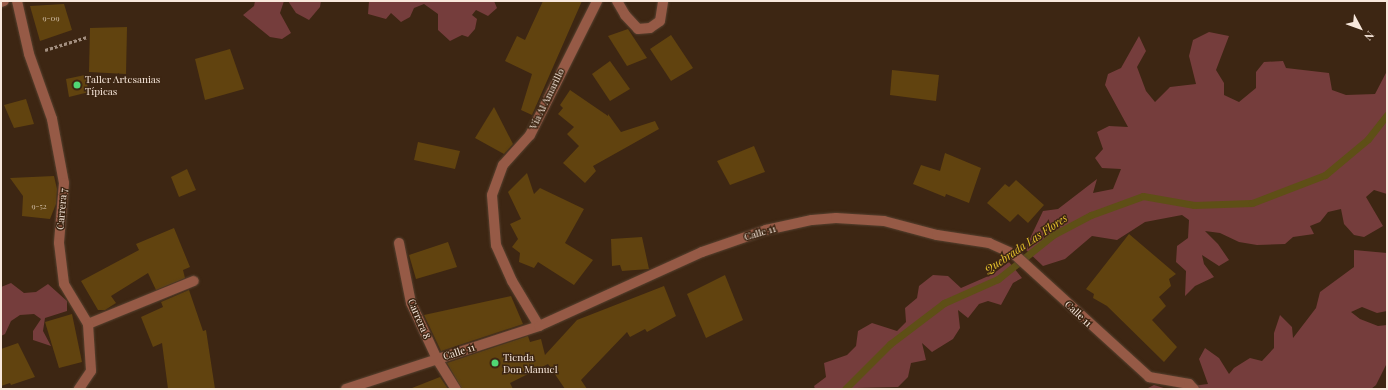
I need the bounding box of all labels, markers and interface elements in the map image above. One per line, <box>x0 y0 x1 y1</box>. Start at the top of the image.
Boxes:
north arrow <box>1340 8 1380 48</box>
house number: 9-09 <box>43 13 59 23</box>
text: N <box>1361 28 1378 44</box>
street label: Vía Al Amarillo <box>527 66 567 132</box>
place label: Taller Artesanias Típicas <box>85 73 161 96</box>
marker: Taller Artesanias Típicas <box>72 80 82 90</box>
street label: Carrera 7 <box>54 188 70 230</box>
house number: 9-52 <box>31 201 47 211</box>
water label: Quebrada Las Flores <box>982 211 1070 277</box>
street label: Calle 11 <box>743 223 777 243</box>
street label: Carrera 8 <box>405 297 433 341</box>
street label: Calle 11 <box>1062 299 1094 329</box>
street label: Calle 11 <box>442 341 476 363</box>
place label: Tienda Don Manuel <box>503 351 558 374</box>
marker: Tienda Don Manuel <box>490 358 500 368</box>

